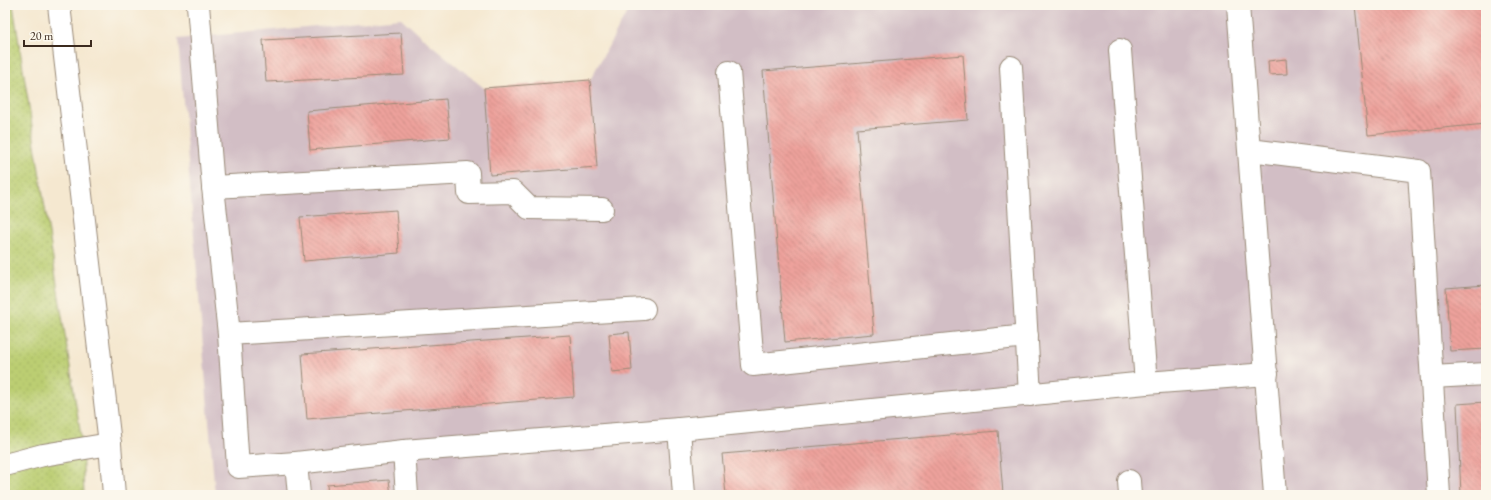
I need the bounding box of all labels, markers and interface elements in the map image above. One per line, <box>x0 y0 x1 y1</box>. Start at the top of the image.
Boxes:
scale bar <box>24 22 91 48</box>
text: 20 m <box>30 28 54 44</box>

